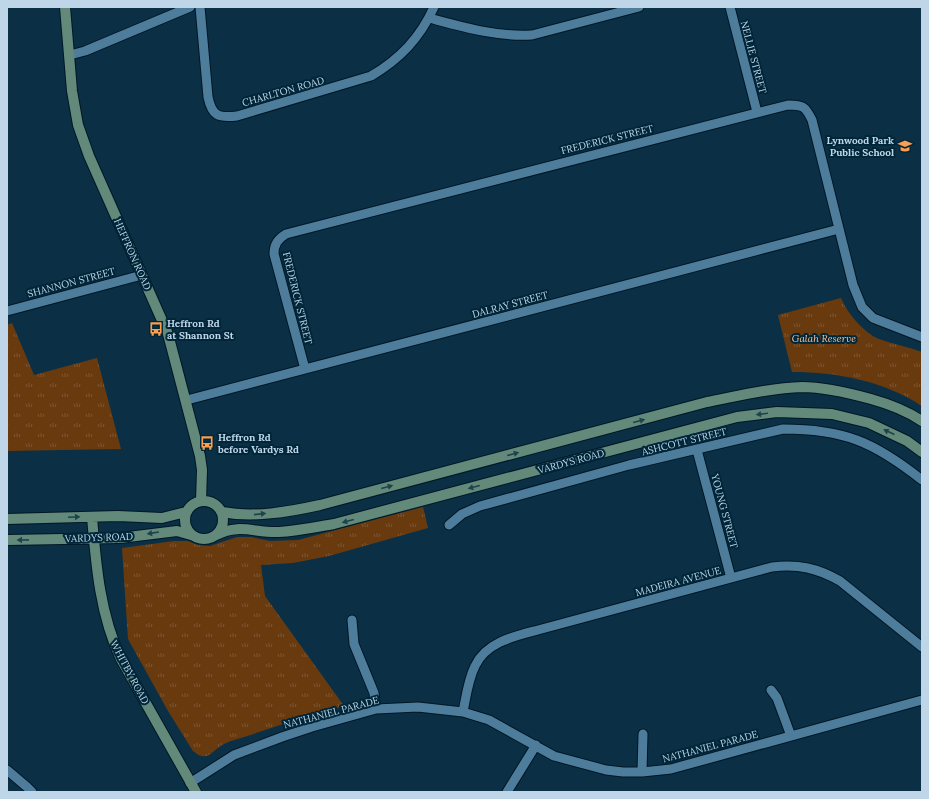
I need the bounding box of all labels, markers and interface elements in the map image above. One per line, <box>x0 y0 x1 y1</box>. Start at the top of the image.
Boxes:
street label: NELLIE STREET <box>738 19 770 96</box>
street label: CHARLTON ROAD <box>241 74 326 109</box>
street label: FREDERICK STREET <box>560 122 655 157</box>
place label: Lynwood Park Public School <box>827 134 894 159</box>
school or university icon: Lynwood Park Public School <box>897 138 913 154</box>
street label: HEFFRON ROAD <box>111 216 154 292</box>
street label: FREDERICK STREET <box>280 251 315 346</box>
street label: SHANNON STREET <box>26 264 117 300</box>
street label: DALRAY STREET <box>471 288 550 321</box>
place label: Heffron Rd at Shannon St <box>167 317 235 342</box>
bus stop icon: Heffron Rd at Shannon St <box>148 321 164 337</box>
park label: Galah Reserve <box>792 332 856 345</box>
one-way arrow <box>756 410 768 417</box>
one-way arrow <box>632 417 645 423</box>
street label: ASHCOTT STREET <box>639 425 729 459</box>
one-way arrow <box>883 429 894 435</box>
place label: Heffron Rd before Vardys Rd <box>217 431 299 456</box>
bus stop icon: Heffron Rd before Vardys Rd <box>199 435 215 451</box>
street label: VARDYS ROAD <box>535 446 606 477</box>
one-way arrow <box>507 451 519 457</box>
street label: YOUNG STREET <box>708 472 741 550</box>
one-way arrow <box>381 484 393 490</box>
one-way arrow <box>467 484 479 490</box>
one-way arrow <box>254 511 266 517</box>
one-way arrow <box>68 514 81 520</box>
one-way arrow <box>342 518 354 524</box>
street label: VARDYS ROAD <box>64 530 133 545</box>
one-way arrow <box>147 530 159 536</box>
one-way arrow <box>17 536 29 543</box>
street label: MADEIRA AVENUE <box>634 564 722 599</box>
street label: WHITBY ROAD <box>107 638 152 706</box>
street label: NATHANIEL PARADE <box>282 693 380 731</box>
street label: NATHANIEL PARADE <box>661 727 759 765</box>

